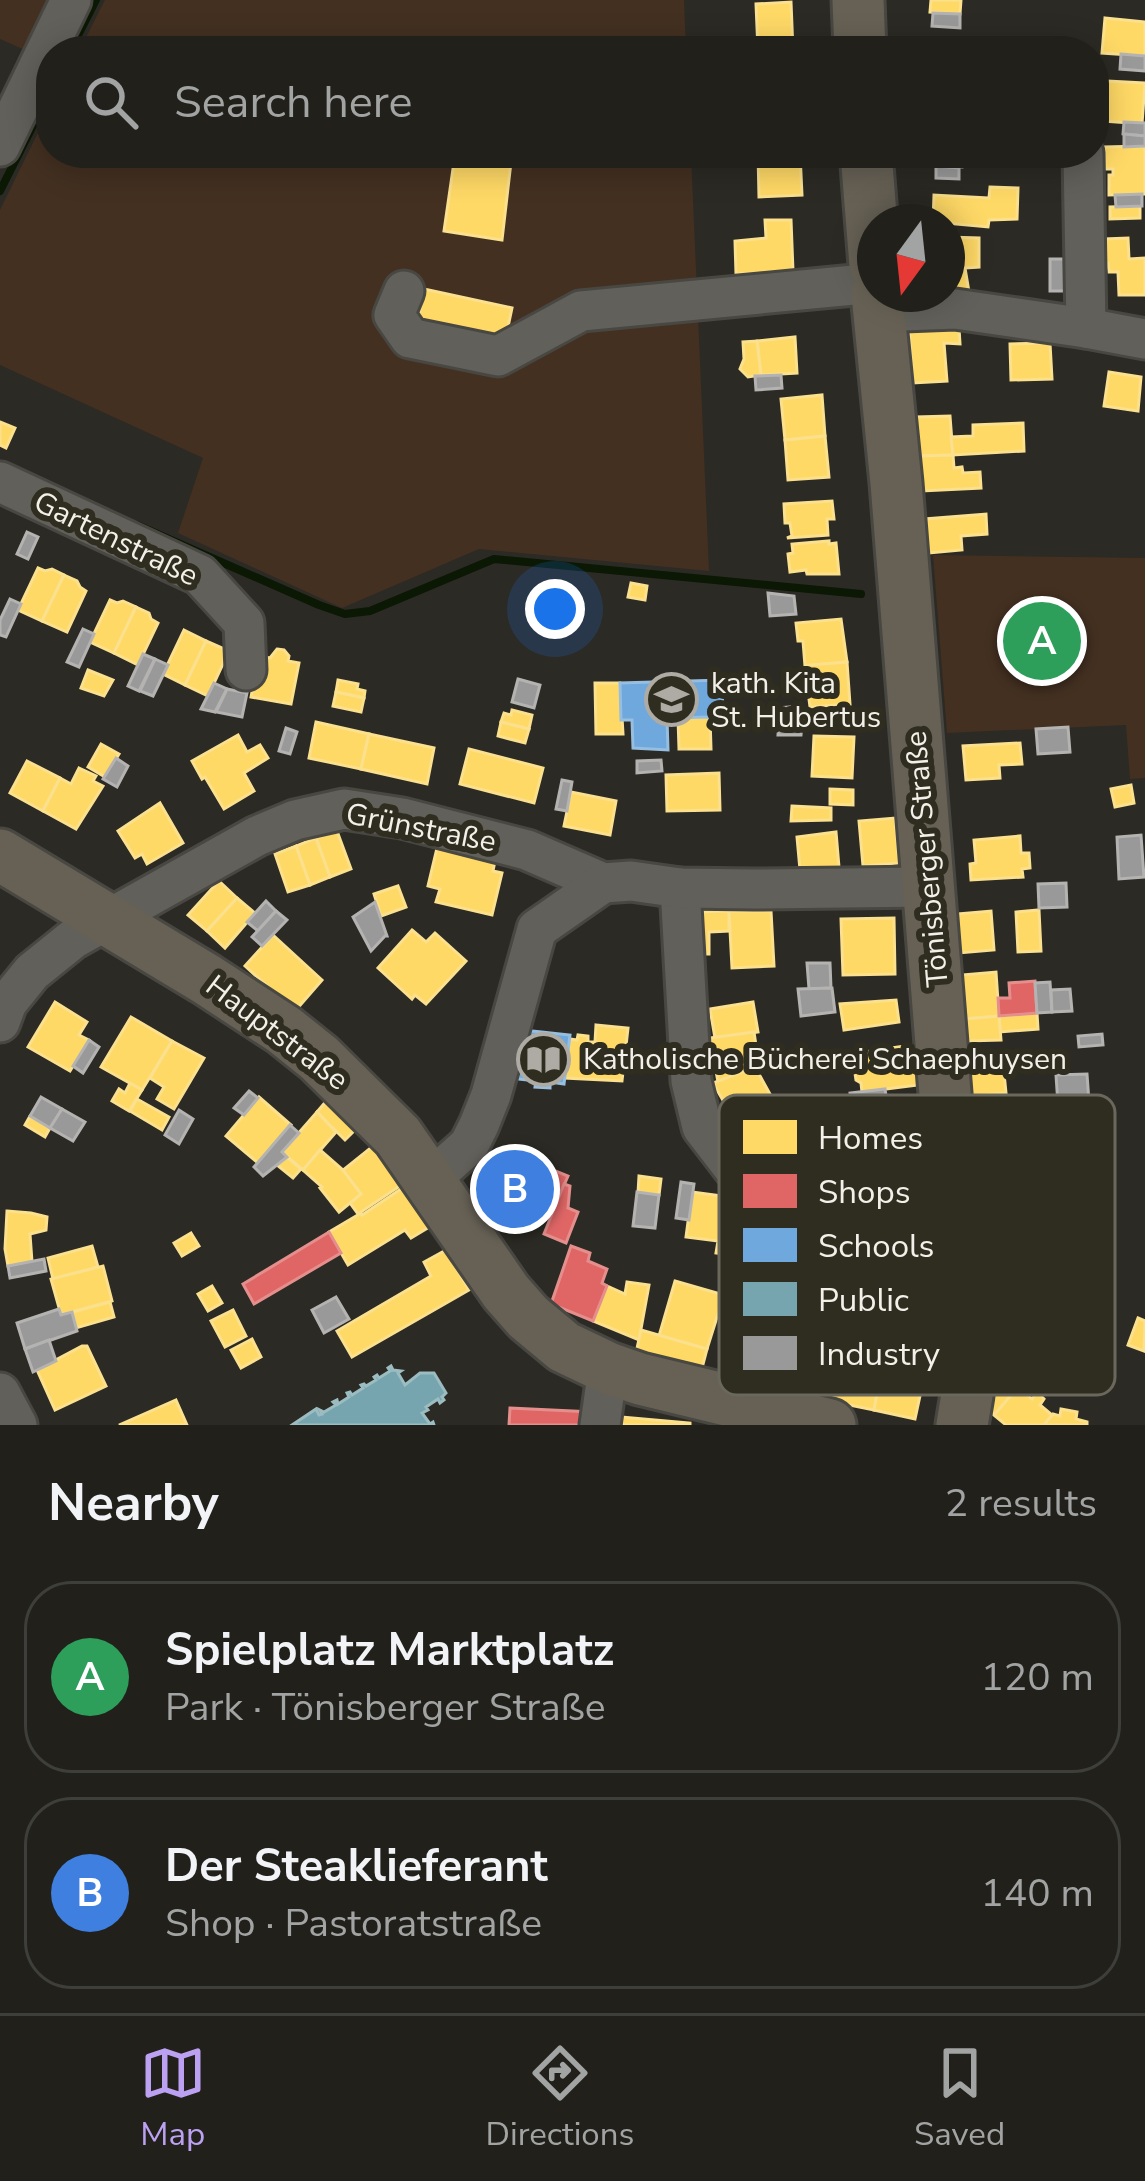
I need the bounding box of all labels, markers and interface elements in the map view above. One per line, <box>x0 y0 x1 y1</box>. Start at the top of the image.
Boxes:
search box <box>36 36 1109 168</box>
icon: search <box>78 69 144 135</box>
text: Search here <box>174 72 413 133</box>
north arrow <box>857 204 965 312</box>
street label: Gartenstraße <box>27 482 205 596</box>
your location <box>525 579 585 639</box>
pin: A <box>1003 596 1081 686</box>
place label: kath. Kita St. Hubertus <box>711 663 881 738</box>
school or university icon: kath. Kita St. Hubertus <box>644 672 700 728</box>
street label: Tönisberger Straße <box>895 729 959 989</box>
street label: Grünstraße <box>342 793 500 863</box>
street label: Hauptstraße <box>197 966 357 1100</box>
library icon: Katholische Bücherei Schaephuysen <box>516 1031 572 1087</box>
place label: Katholische Bücherei Schaephuysen <box>583 1039 1067 1080</box>
legend <box>719 1095 1115 1395</box>
text: Homes <box>818 1116 923 1161</box>
pin: B <box>476 1144 554 1234</box>
text: Shops <box>818 1170 911 1215</box>
text: Schools <box>818 1224 935 1269</box>
text: Public <box>818 1278 909 1323</box>
text: Industry <box>818 1332 940 1377</box>
text: Nearby <box>48 1468 219 1538</box>
text: 2 results <box>945 1477 1097 1530</box>
text: Spielplatz Marktplatz <box>165 1620 614 1681</box>
text: A <box>75 1651 105 1704</box>
text: 120 m <box>980 1651 1094 1704</box>
text: Park · Tönisberger Straße <box>165 1681 605 1734</box>
text: Der Steaklieferant <box>165 1836 548 1897</box>
text: B <box>77 1867 103 1920</box>
text: 140 m <box>980 1867 1094 1920</box>
text: Shop · Pastoratstraße <box>165 1897 542 1950</box>
tab: Map <box>140 2040 206 2157</box>
tab: Directions <box>486 2040 634 2157</box>
tab: Saved <box>914 2040 1005 2157</box>

